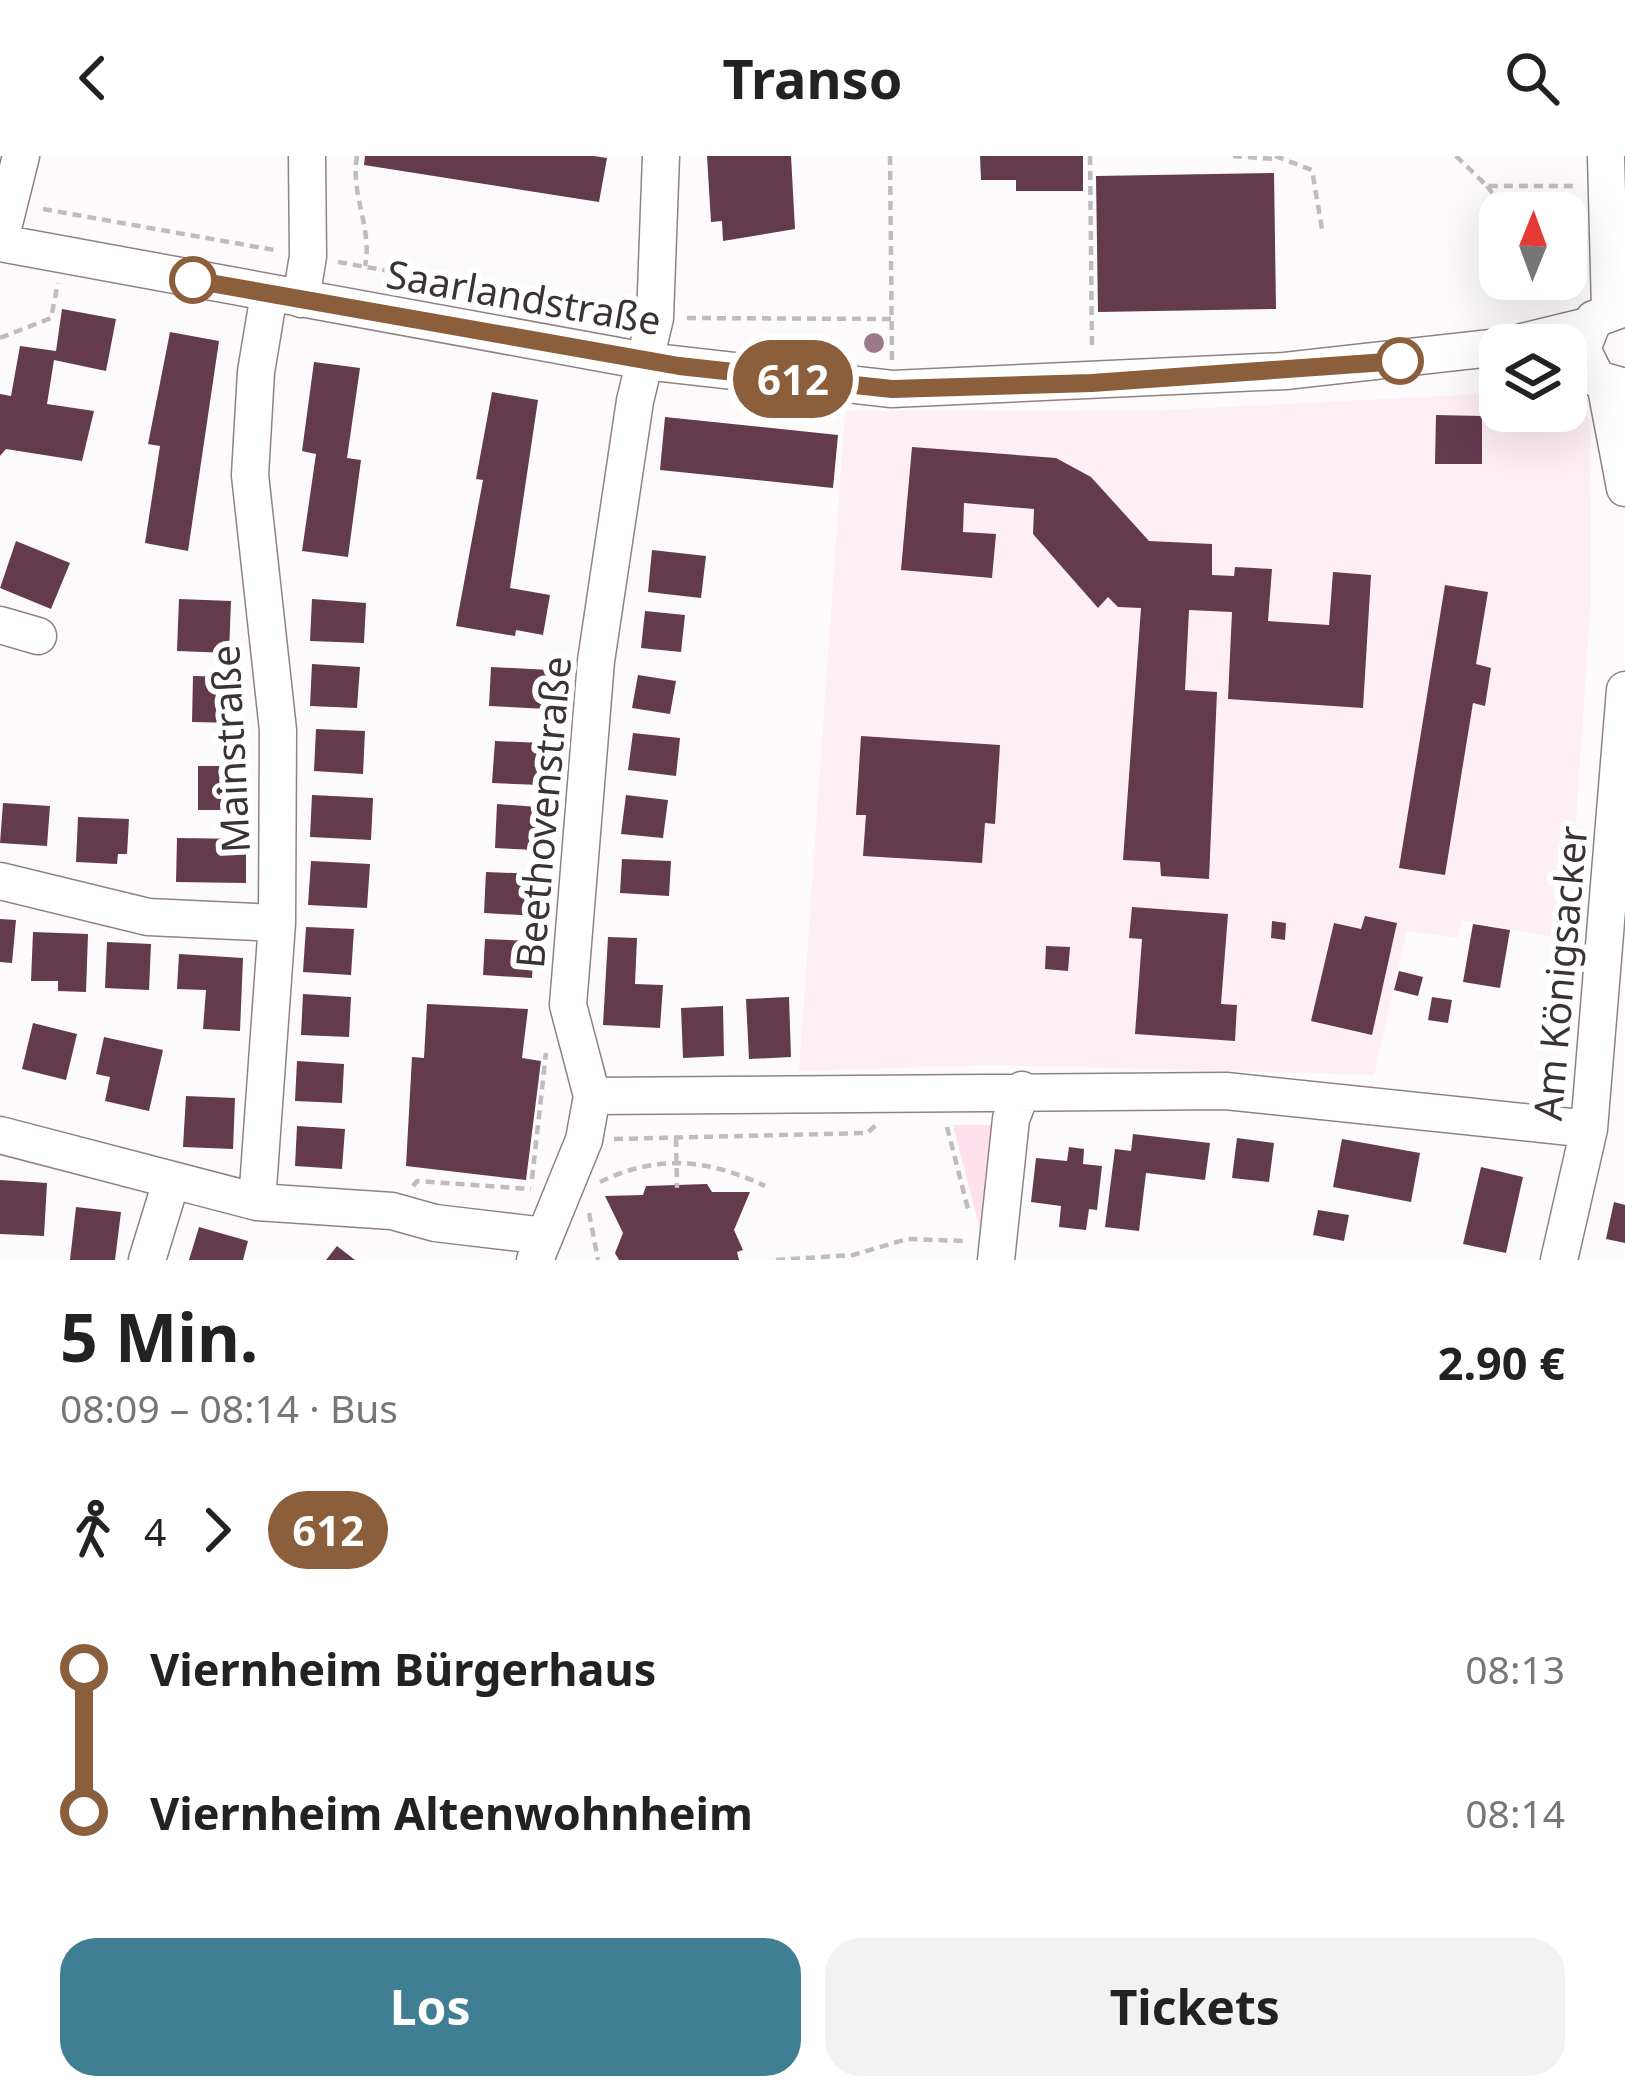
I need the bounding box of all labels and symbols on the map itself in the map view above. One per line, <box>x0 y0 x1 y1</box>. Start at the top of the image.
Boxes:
north arrow <box>1479 192 1587 300</box>
street label: Saarlandstraße <box>383 246 665 346</box>
unlabelled marker <box>171 258 215 302</box>
unlabelled marker <box>1378 339 1422 383</box>
line badge: 612 <box>724 340 862 418</box>
street label: Mainstraße <box>197 644 261 854</box>
street label: Beethovenstraße <box>502 654 582 970</box>
street label: Am Königsacker <box>1520 823 1598 1123</box>

